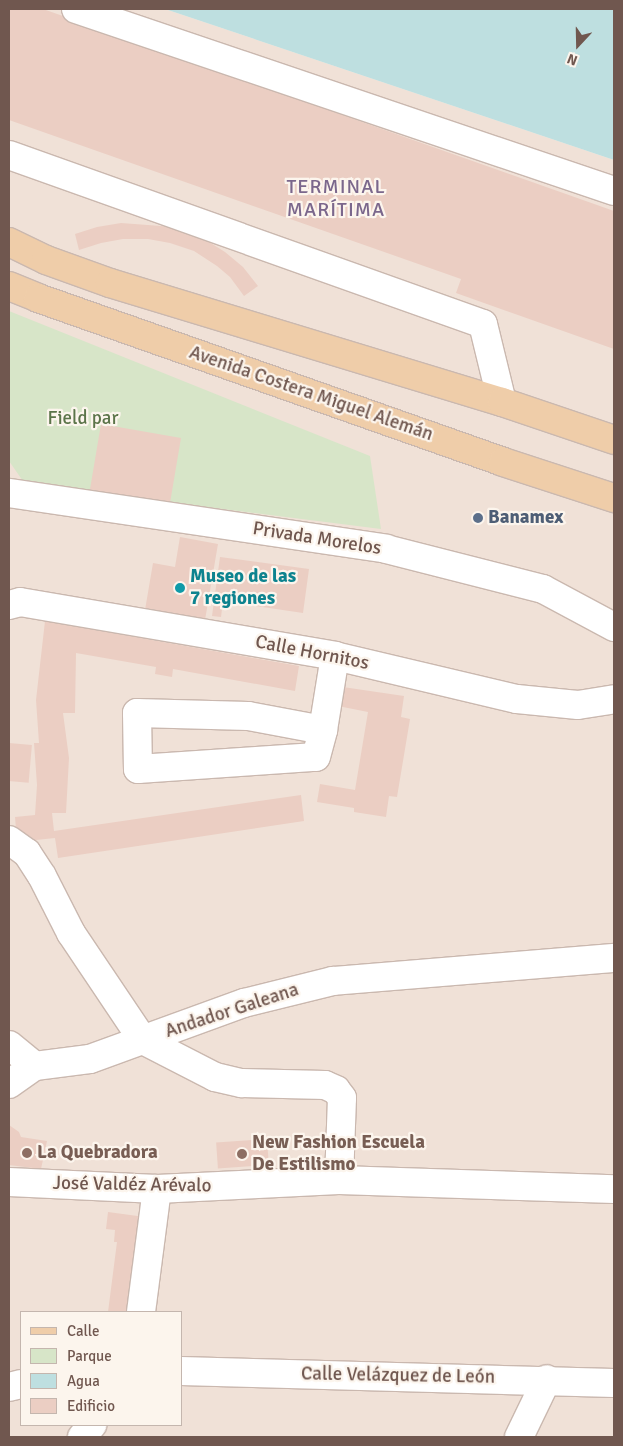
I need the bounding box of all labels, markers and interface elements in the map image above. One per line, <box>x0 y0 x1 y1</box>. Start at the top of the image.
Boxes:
north arrow <box>553 20 603 70</box>
text: N <box>565 50 580 69</box>
district label: TERMINAL MARÍTIMA <box>285 175 387 222</box>
street label: Avenida Costera Miguel Alemán <box>186 341 436 447</box>
park label: Field par <box>48 408 118 430</box>
place label: Banamex <box>488 507 563 529</box>
marker: Banamex <box>472 512 484 524</box>
street label: Privada Morelos <box>251 518 383 560</box>
place label: Museo de las 7 regiones <box>190 566 296 610</box>
marker: Museo de las 7 regiones <box>174 582 186 594</box>
street label: Calle Hornitos <box>253 631 371 675</box>
street label: Andador Galeana <box>162 979 302 1043</box>
place label: New Fashion Escuela De Estilismo <box>252 1132 425 1176</box>
place label: La Quebradora <box>37 1142 158 1164</box>
marker: La Quebradora <box>21 1147 33 1159</box>
marker: New Fashion Escuela De Estilismo <box>236 1148 248 1160</box>
street label: José Valdéz Arévalo <box>52 1172 212 1198</box>
legend <box>20 1311 182 1426</box>
text: Calle <box>67 1322 100 1340</box>
text: Parque <box>67 1347 112 1365</box>
street label: Calle Velázquez de León <box>301 1363 495 1389</box>
text: Agua <box>67 1372 100 1390</box>
text: Edificio <box>67 1397 115 1415</box>

